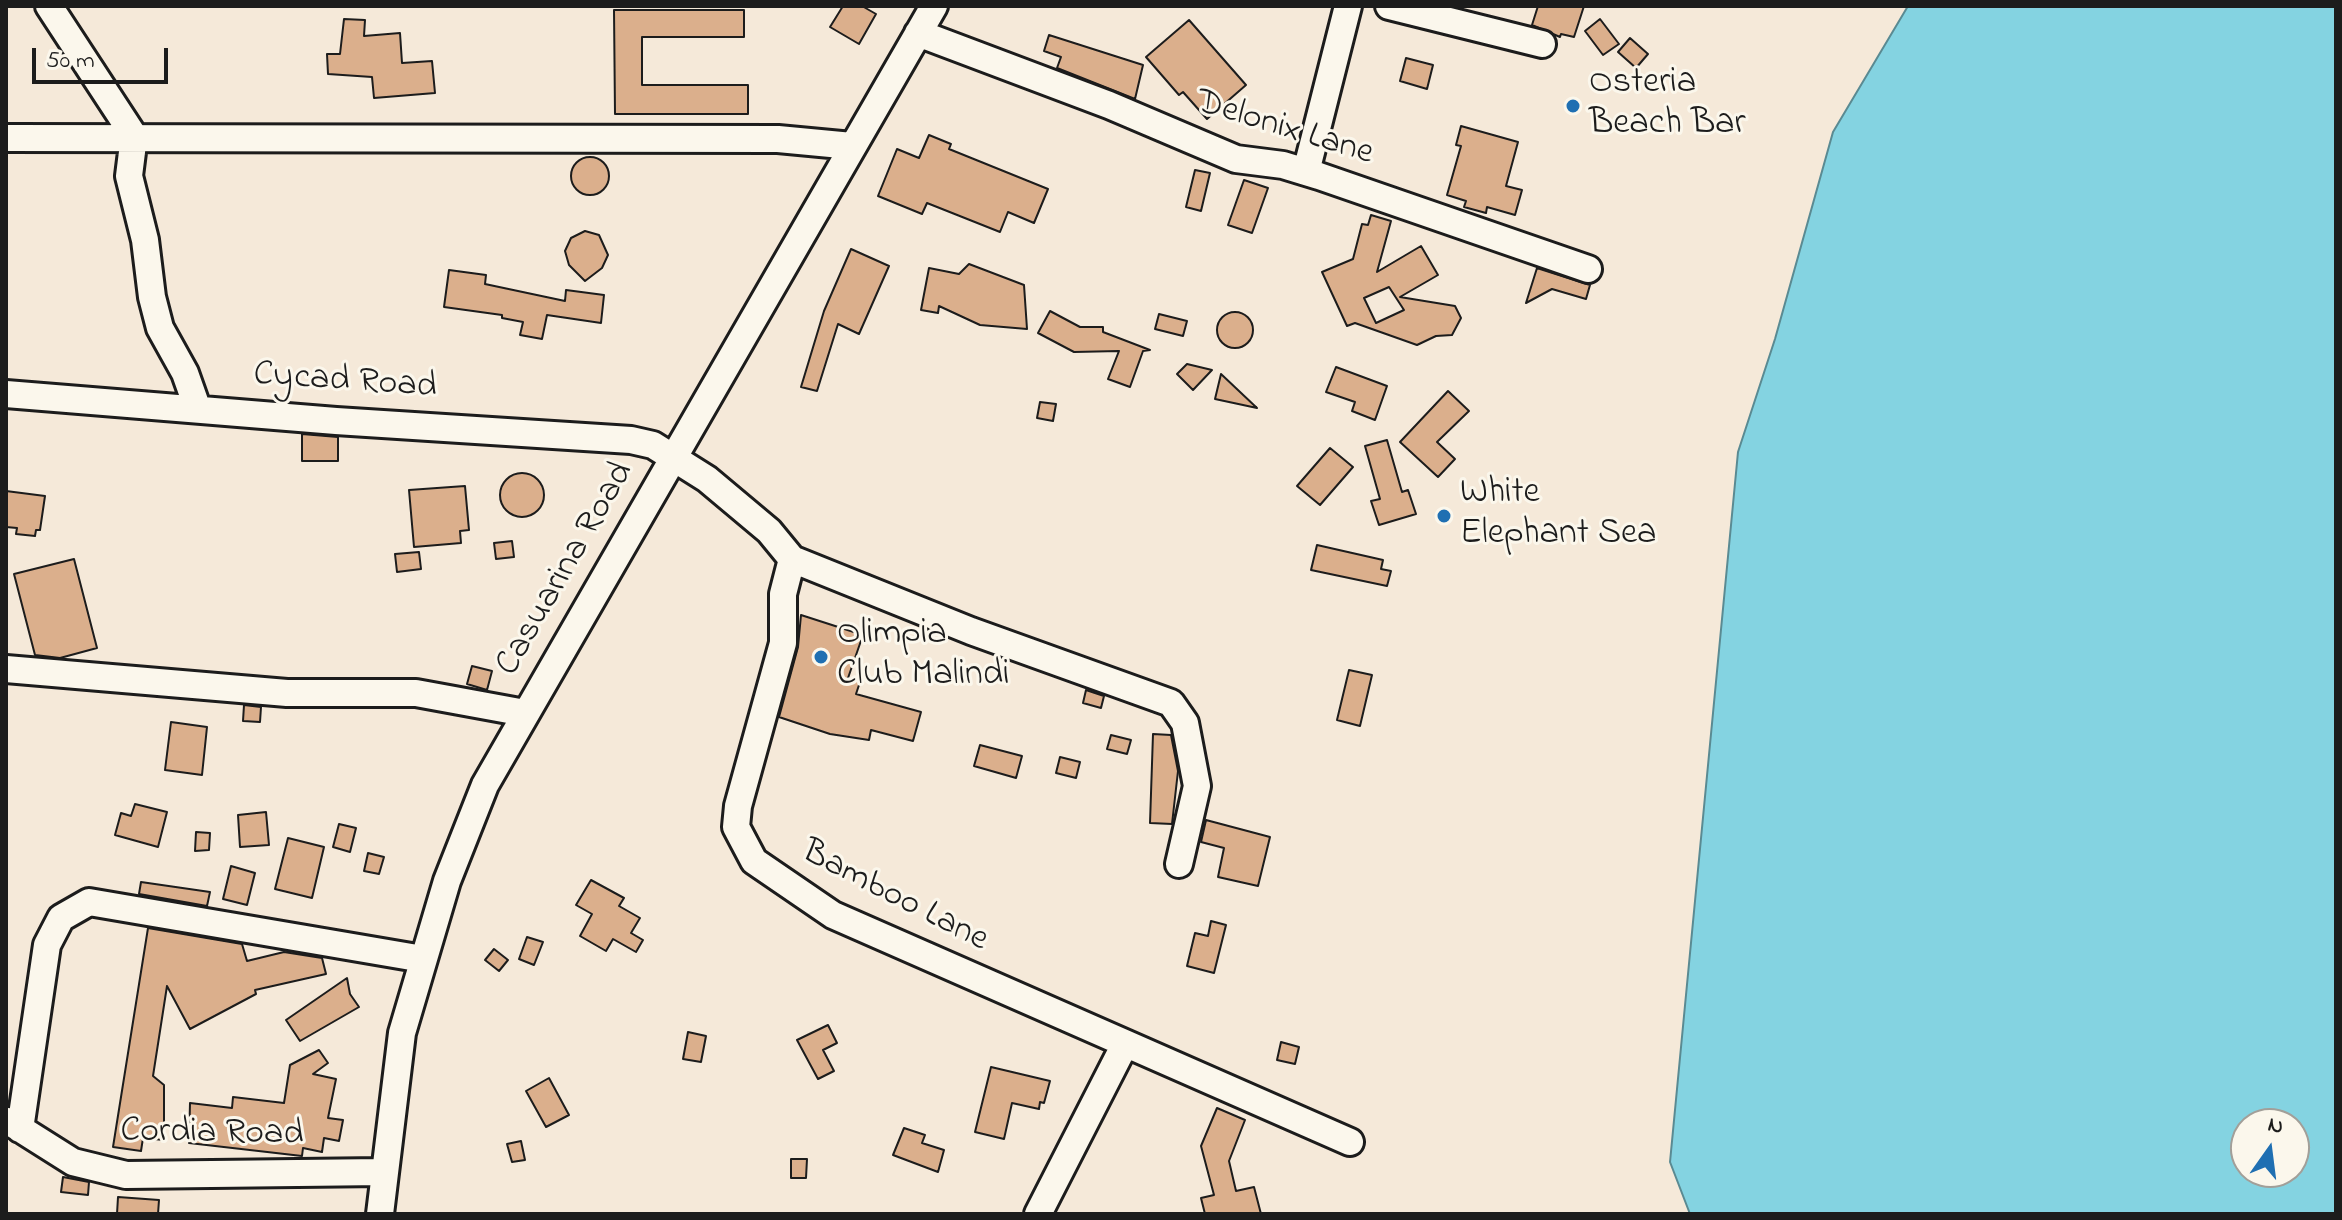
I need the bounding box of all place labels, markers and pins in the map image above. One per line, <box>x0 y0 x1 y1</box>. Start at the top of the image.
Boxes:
place label: Osteria Beach Bar <box>1589 63 1746 148</box>
marker: Osteria Beach Bar <box>1564 97 1582 115</box>
place label: White Elephant Sea <box>1460 473 1657 558</box>
marker: White Elephant Sea <box>1435 507 1453 525</box>
place label: Olimpia Club Malindi <box>837 614 1010 699</box>
marker: Olimpia Club Malindi <box>812 648 830 666</box>

